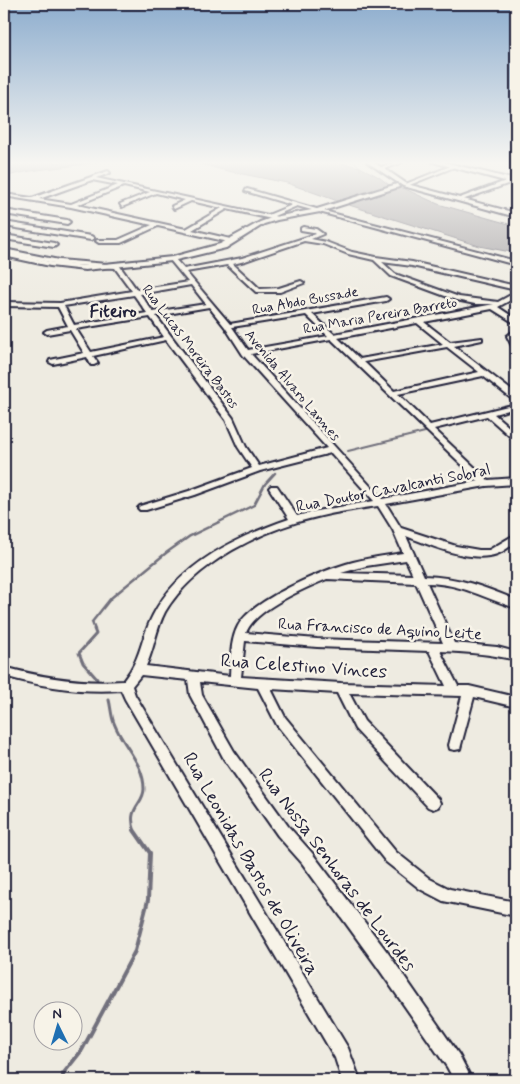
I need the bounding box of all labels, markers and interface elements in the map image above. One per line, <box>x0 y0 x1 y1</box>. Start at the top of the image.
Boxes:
street label: Rua Lucas Moreira Bastos <box>138 281 243 412</box>
street label: Rua Abdo Bussade <box>251 283 360 319</box>
street label: Rua Maria Pereira Barreto <box>302 294 459 338</box>
district label: Fiteiro <box>89 300 137 324</box>
street label: Avenida Alvaro Lannes <box>240 326 344 445</box>
street label: Rua Doutor Cavalcanti Sobral <box>294 459 492 518</box>
street label: Rua Francisco de Aquino Leite <box>277 614 483 645</box>
street label: Rua Celestino Vinces <box>220 648 388 685</box>
street label: Rua Leonidas Bastos de Oliveira <box>177 748 325 980</box>
street label: Rua Nossa Senhoras de Lourdes <box>252 763 422 977</box>
north arrow <box>32 1002 82 1052</box>
text: N <box>52 1005 62 1023</box>

